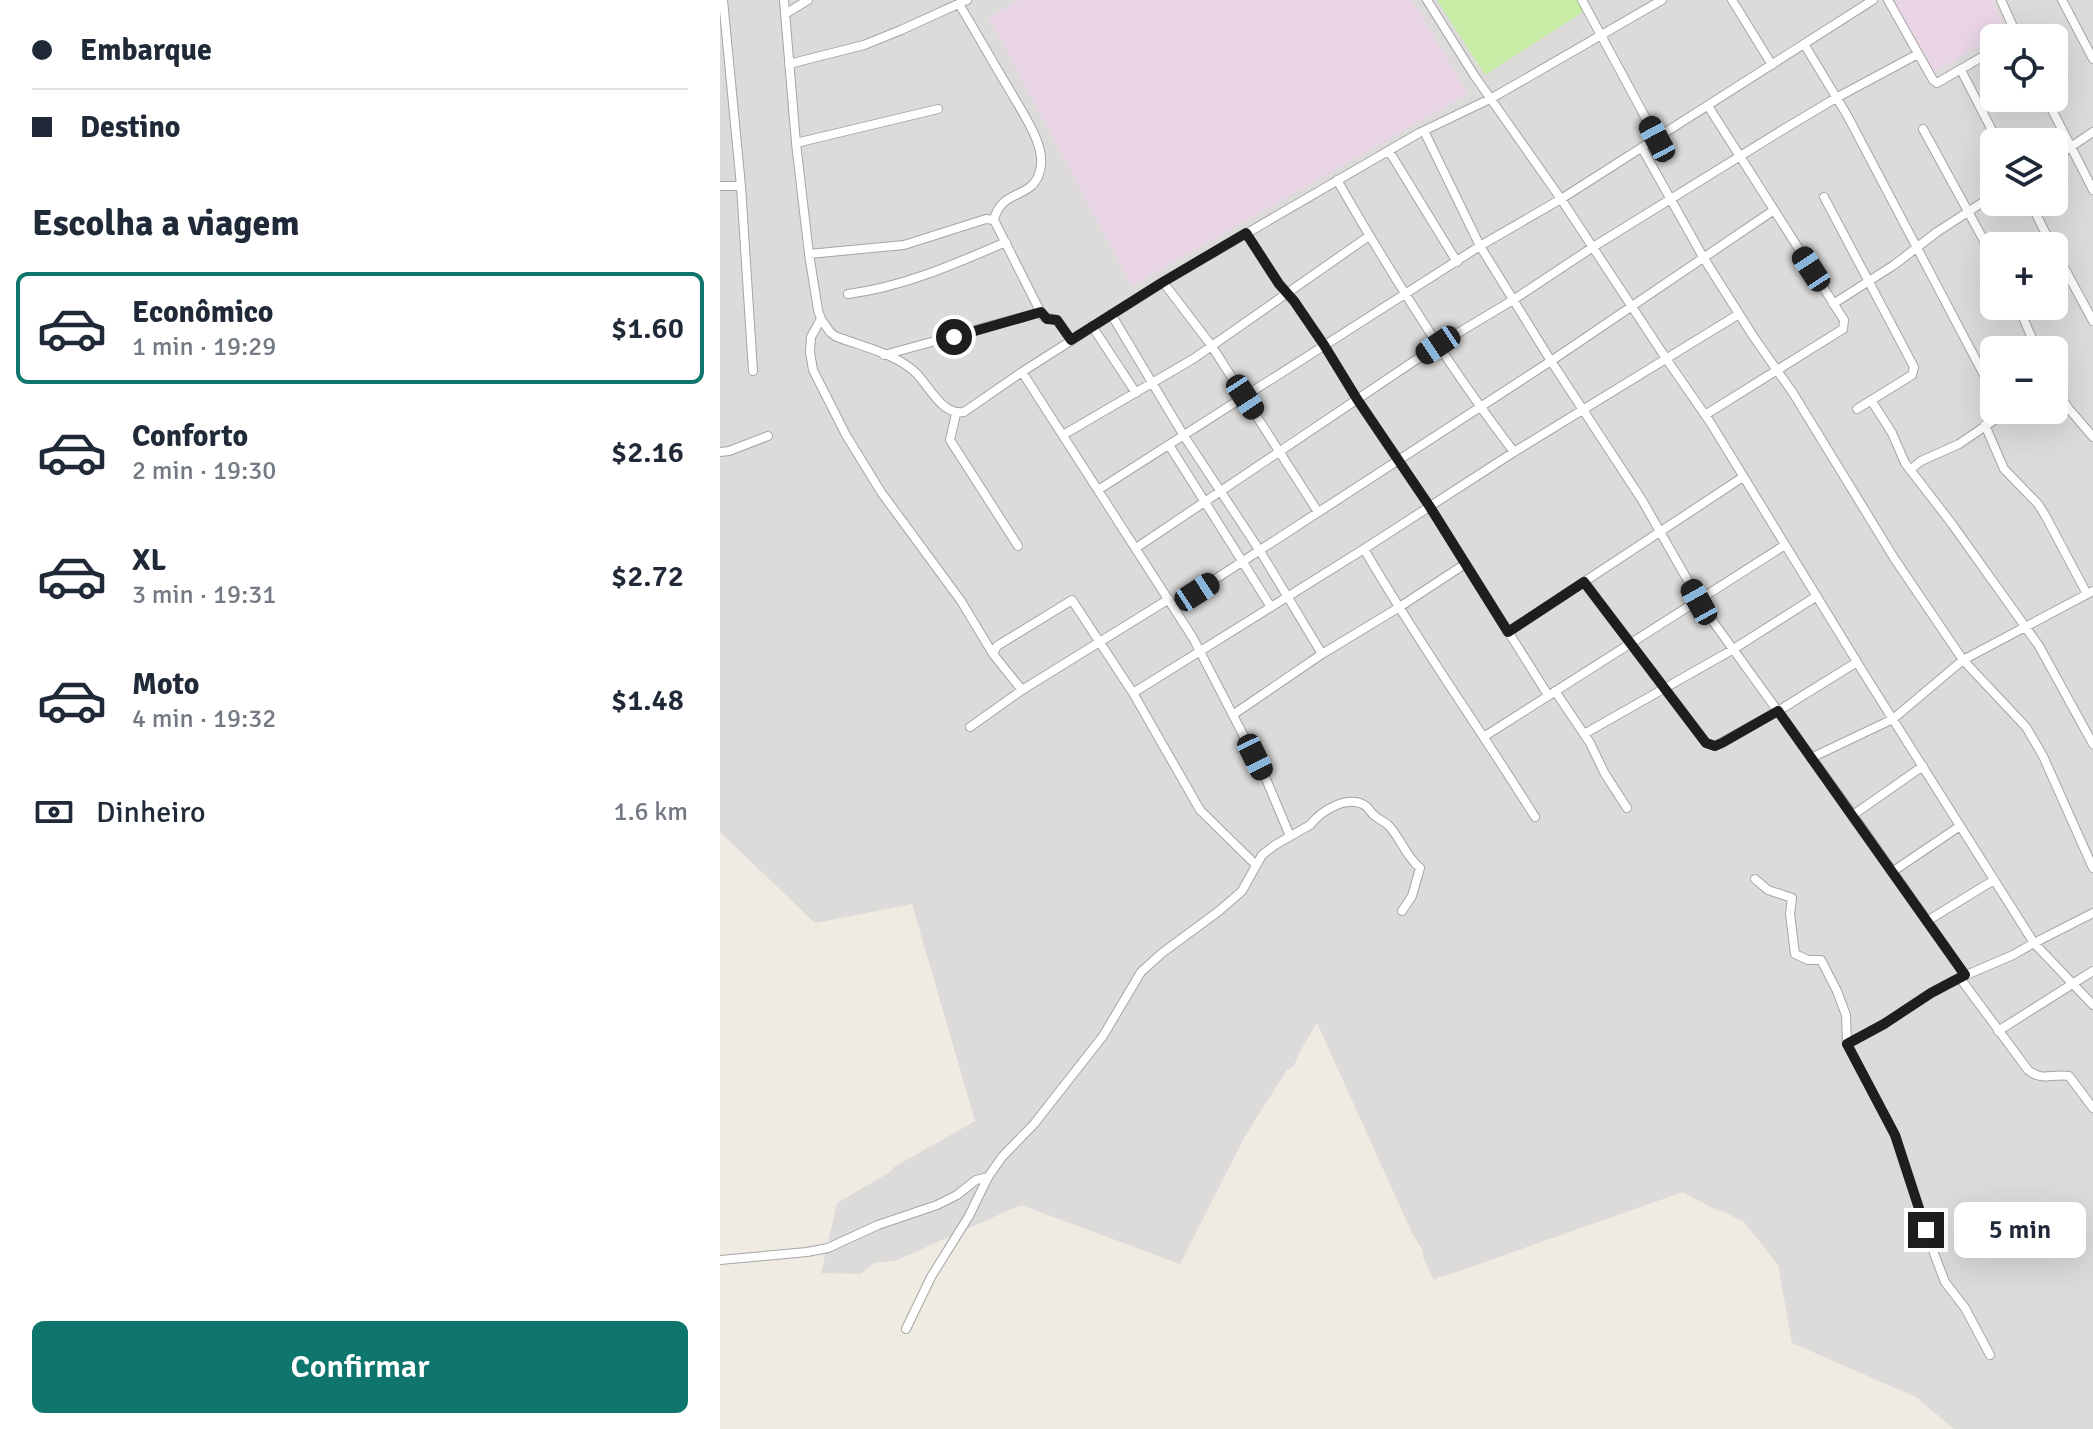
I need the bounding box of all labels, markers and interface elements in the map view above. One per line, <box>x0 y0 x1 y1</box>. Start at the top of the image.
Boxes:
map controls <box>1980 24 2068 424</box>
button: locate <box>1980 24 2068 112</box>
text: Embarque <box>80 32 212 69</box>
text: Destino <box>80 109 181 146</box>
car <box>1635 112 1679 166</box>
button: layers <box>1980 128 2068 216</box>
text: Escolha a viagem <box>32 201 300 246</box>
button: + <box>1980 232 2068 320</box>
car <box>1788 242 1834 296</box>
icon: car <box>36 292 108 364</box>
text: Econômico <box>132 294 274 331</box>
text: $1.60 <box>611 310 684 347</box>
route start <box>936 319 972 355</box>
car <box>1411 322 1465 368</box>
text: 1 min · 19:29 <box>132 331 276 363</box>
button: − <box>1980 336 2068 424</box>
car <box>1222 370 1268 424</box>
icon: car <box>36 416 108 488</box>
text: Conforto <box>132 418 248 455</box>
text: $2.16 <box>611 434 684 471</box>
text: 2 min · 19:30 <box>132 455 276 487</box>
icon: car <box>36 540 108 612</box>
text: XL <box>132 542 166 579</box>
text: $2.72 <box>611 558 684 595</box>
car <box>1170 569 1224 615</box>
car <box>1677 575 1721 629</box>
text: 3 min · 19:31 <box>132 579 276 611</box>
icon: car <box>36 664 108 736</box>
text: Moto <box>132 666 199 703</box>
text: $1.48 <box>611 682 684 719</box>
text: 4 min · 19:32 <box>132 703 276 735</box>
car <box>1234 730 1276 784</box>
icon: cash <box>32 790 76 834</box>
text: Dinheiro <box>96 794 206 831</box>
text: 1.6 km <box>614 796 688 828</box>
callout: 5 min <box>1954 1202 2086 1258</box>
route end <box>1908 1212 1944 1248</box>
text: 5 min <box>1989 1214 2051 1246</box>
button: Confirmar <box>32 1321 688 1413</box>

